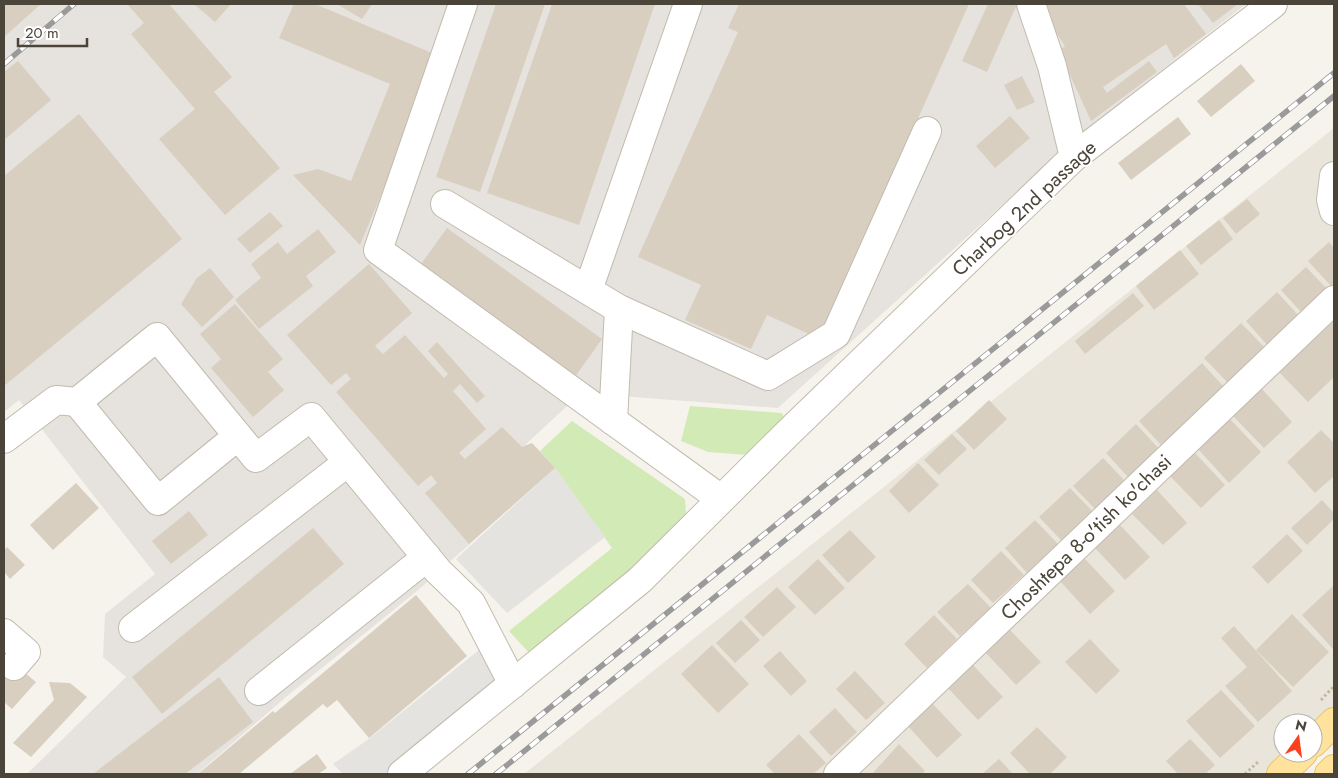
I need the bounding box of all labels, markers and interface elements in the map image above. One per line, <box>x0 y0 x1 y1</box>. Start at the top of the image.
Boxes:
scale bar <box>18 15 86 47</box>
text: 20 m <box>25 22 59 44</box>
street label: Charbog 2nd passage <box>946 134 1103 283</box>
street label: Choshtepa 8-o'tish ko'chasi <box>994 448 1178 627</box>
north arrow <box>1273 713 1323 763</box>
text: N <box>1293 714 1309 736</box>

